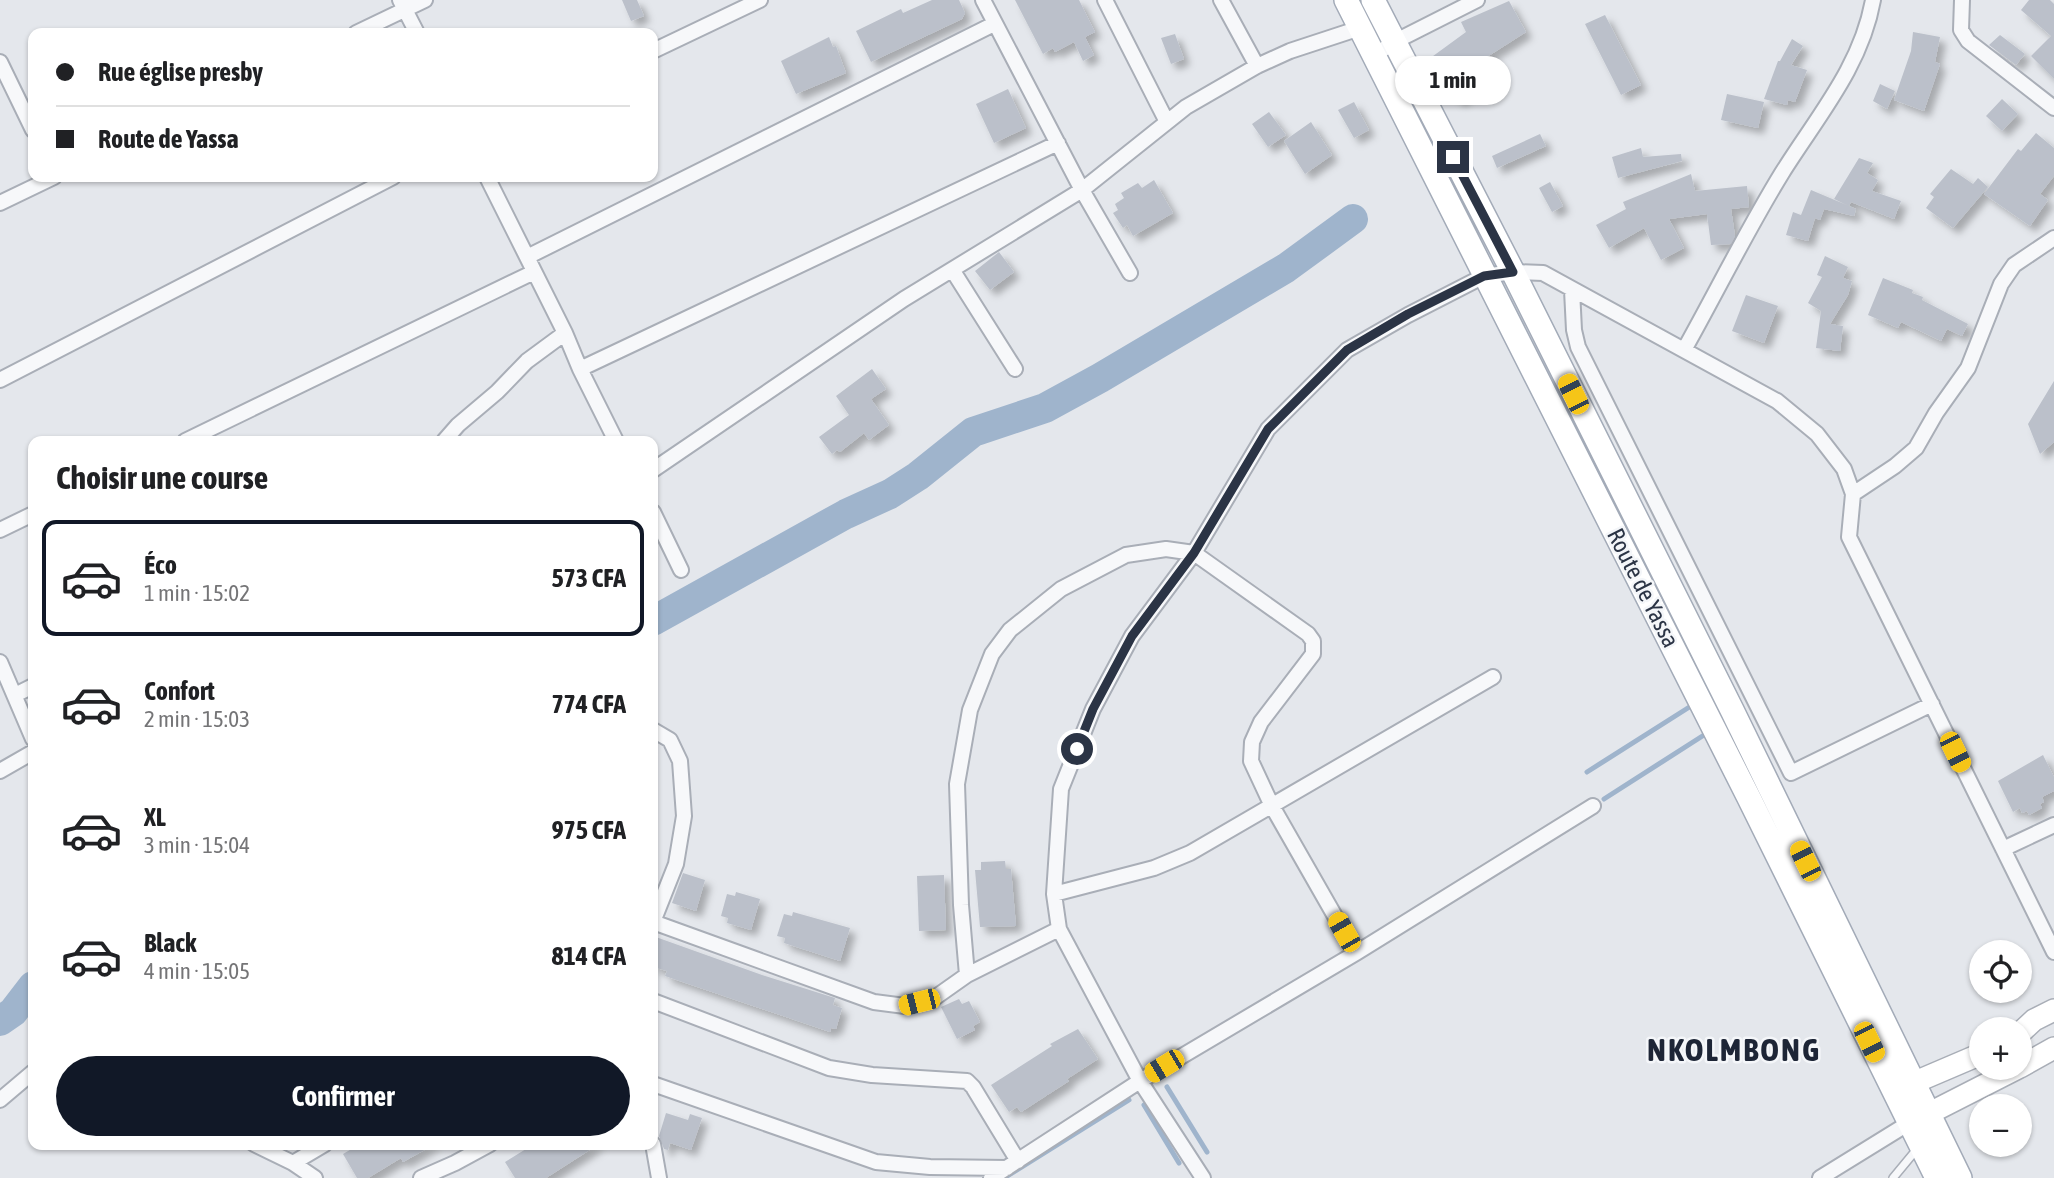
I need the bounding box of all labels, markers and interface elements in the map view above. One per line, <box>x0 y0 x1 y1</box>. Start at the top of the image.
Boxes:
callout: 1 min <box>1395 55 1511 104</box>
text: Rue église presby <box>98 57 263 87</box>
text: 1 min <box>1430 67 1476 93</box>
text: Route de Yassa <box>98 124 239 154</box>
route end <box>1437 141 1469 173</box>
car <box>1555 371 1592 417</box>
text: Choisir une course <box>56 459 268 496</box>
street label: Route de Yassa <box>1602 524 1685 652</box>
icon: car <box>60 547 123 610</box>
text: Éco <box>144 550 177 580</box>
text: 573 CFA <box>551 563 626 593</box>
text: 1 min · 15:02 <box>144 580 250 606</box>
icon: car <box>60 673 123 736</box>
text: Confort <box>144 676 215 706</box>
text: 774 CFA <box>551 689 626 719</box>
text: 2 min · 15:03 <box>144 706 250 732</box>
car <box>1937 729 1974 775</box>
route start <box>1061 733 1093 765</box>
icon: car <box>60 799 123 862</box>
text: XL <box>144 802 166 832</box>
text: 975 CFA <box>551 815 626 845</box>
text: 3 min · 15:04 <box>144 832 250 858</box>
car <box>1787 838 1824 884</box>
car <box>1325 909 1364 955</box>
icon: car <box>60 925 123 988</box>
text: Black <box>144 928 196 958</box>
map controls <box>1969 940 2032 1157</box>
button: locate <box>1969 940 2032 1003</box>
text: 814 CFA <box>551 941 626 971</box>
text: 4 min · 15:05 <box>144 958 250 984</box>
car <box>897 987 942 1017</box>
button: + <box>1969 1017 2032 1080</box>
car <box>1851 1019 1888 1065</box>
district label: NKOLMBONG <box>1647 1031 1821 1068</box>
car <box>1141 1046 1188 1086</box>
button: Confirmer <box>56 1056 630 1136</box>
button: − <box>1969 1094 2032 1157</box>

